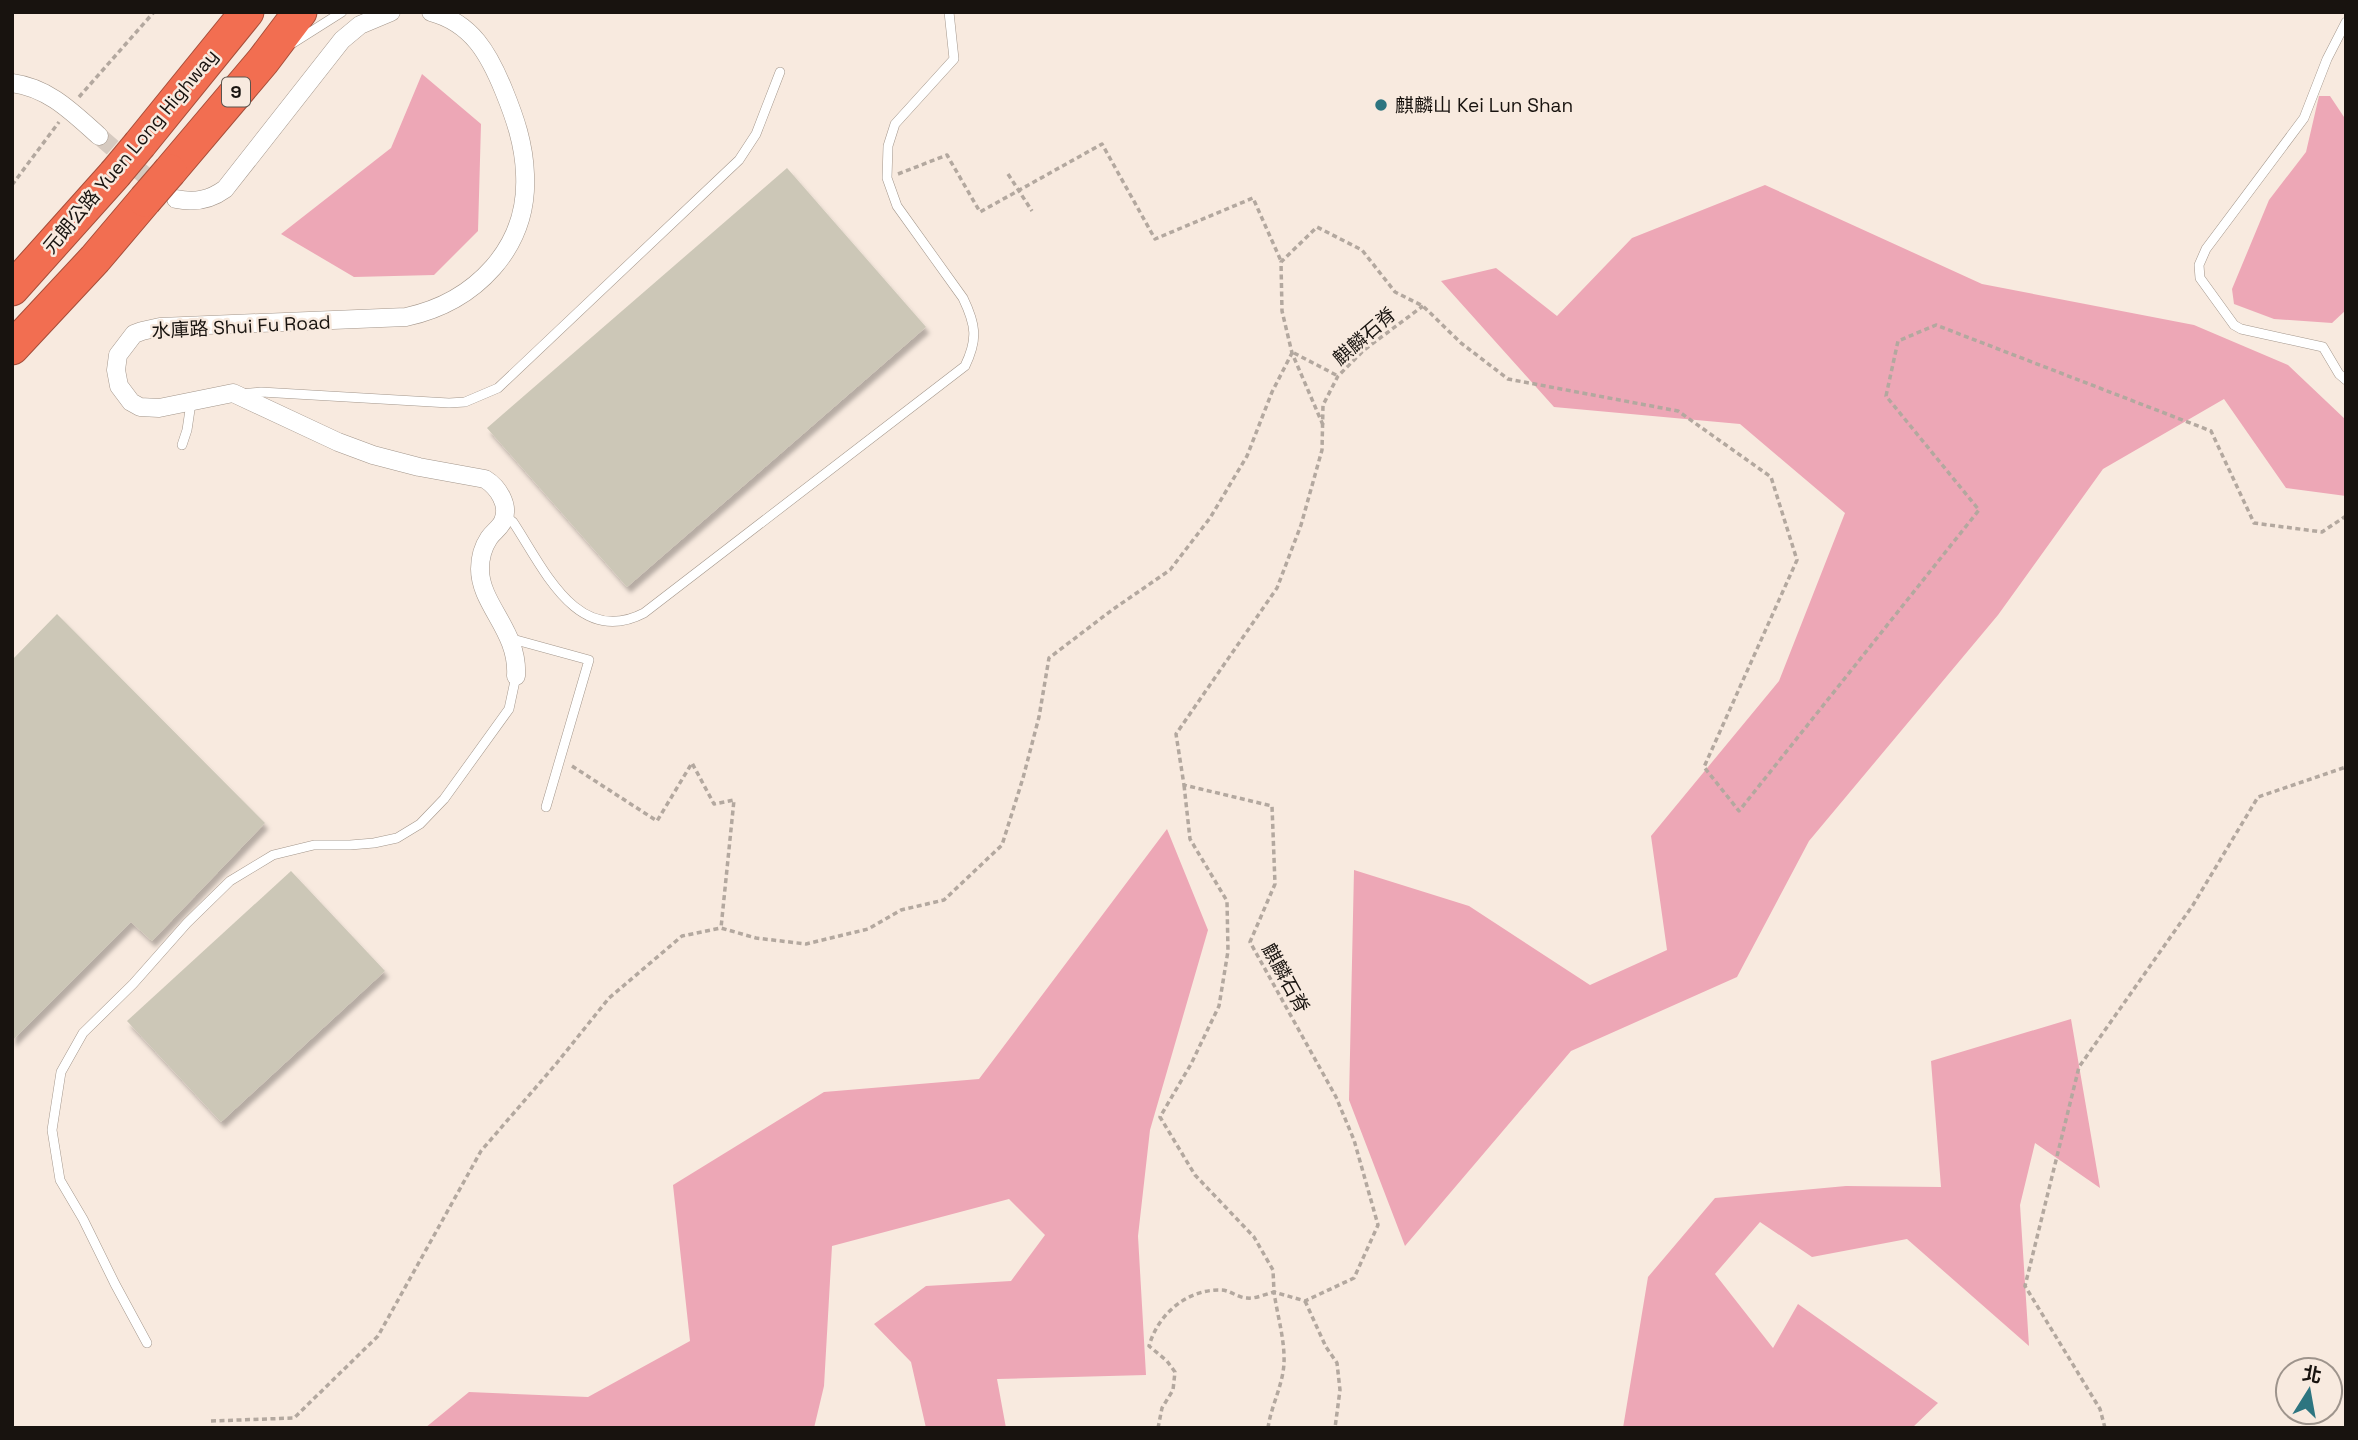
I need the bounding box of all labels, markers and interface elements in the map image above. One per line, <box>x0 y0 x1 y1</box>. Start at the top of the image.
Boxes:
street label: 元朗公路 Yuen Long Highway <box>37 44 223 259</box>
road number: 9 <box>222 78 250 106</box>
place label: 麒麟山 Kei Lun Shan <box>1395 93 1573 118</box>
marker: 麒麟山 Kei Lun Shan <box>1373 97 1389 113</box>
street label: 麒麟石脊 <box>1327 302 1401 371</box>
street label: 水庫路 Shui Fu Road <box>151 309 331 344</box>
street label: 麒麟石脊 <box>1256 939 1315 1018</box>
north arrow <box>2274 1356 2344 1426</box>
text: 北 <box>2300 1361 2324 1389</box>

